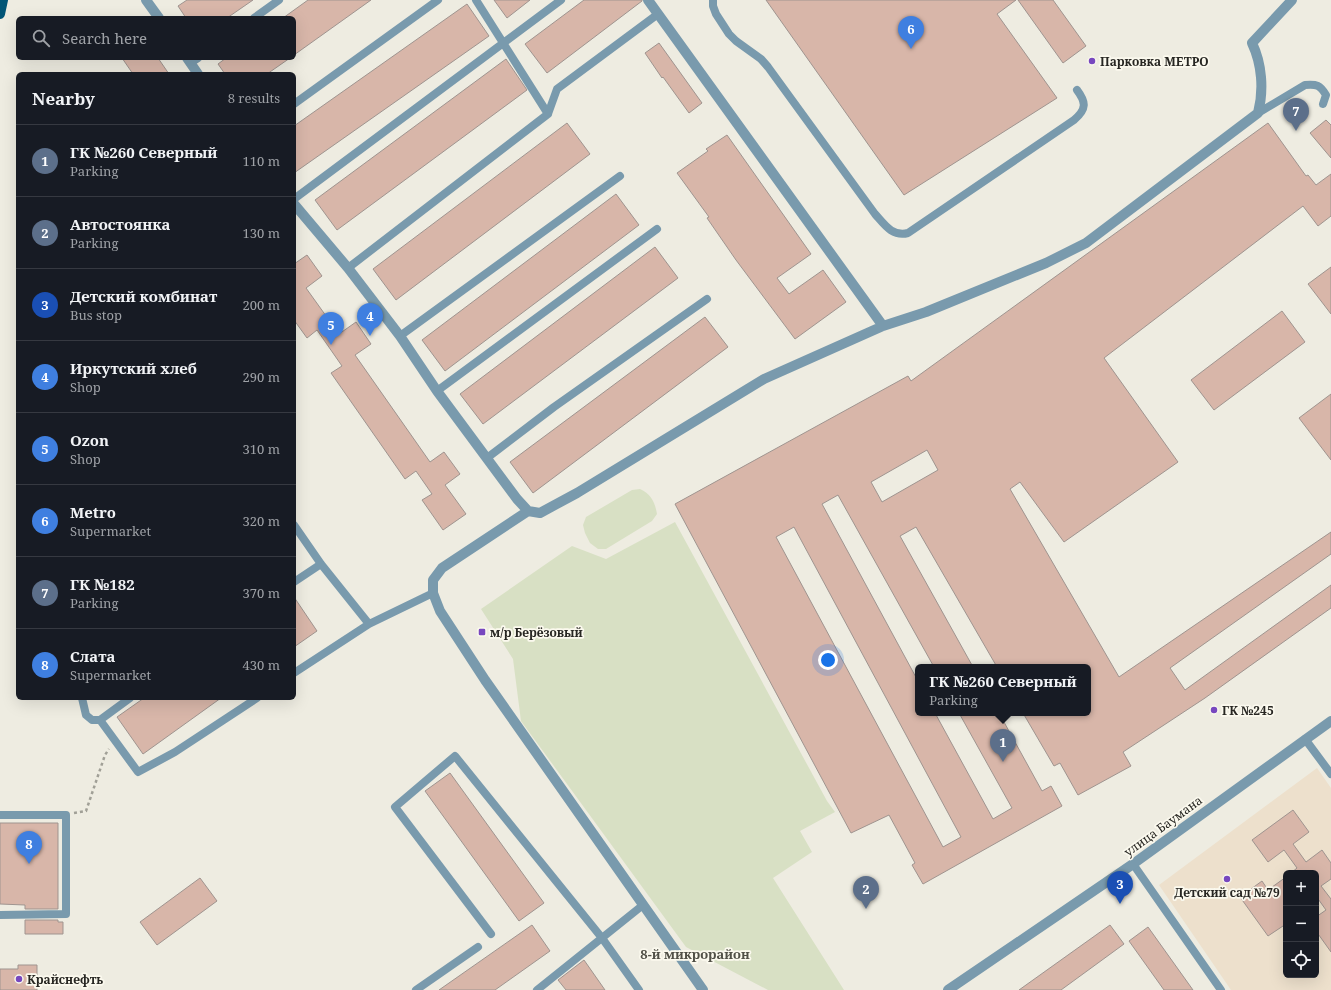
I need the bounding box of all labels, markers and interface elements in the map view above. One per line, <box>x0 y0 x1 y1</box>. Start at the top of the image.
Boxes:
search box <box>16 16 296 60</box>
pin: 6 <box>898 16 924 49</box>
icon: search <box>30 27 52 49</box>
text: Search here <box>62 28 147 48</box>
place label: Парковка МЕТРО <box>1100 53 1209 70</box>
marker: Парковка МЕТРО <box>1087 56 1097 66</box>
text: Nearby <box>32 87 95 110</box>
text: 8 results <box>228 89 280 107</box>
pin: 7 <box>1283 98 1309 131</box>
text: ГК №260 Северный <box>70 142 218 162</box>
text: 1 <box>41 152 49 170</box>
text: 110 m <box>243 152 280 170</box>
text: Parking <box>70 162 118 180</box>
text: Автостоянка <box>70 214 170 234</box>
text: 2 <box>41 224 49 242</box>
text: 130 m <box>243 224 280 242</box>
text: Parking <box>70 234 118 252</box>
text: Детский комбинат <box>70 286 217 306</box>
text: 3 <box>41 296 49 314</box>
text: 200 m <box>243 296 280 314</box>
pin: 4 <box>357 303 383 336</box>
text: Bus stop <box>70 306 122 324</box>
pin: 5 <box>318 312 344 345</box>
text: Иркутский хлеб <box>70 358 197 378</box>
text: 4 <box>41 368 49 386</box>
text: 290 m <box>243 368 280 386</box>
text: Shop <box>70 378 101 396</box>
text: Ozon <box>70 430 109 450</box>
text: 5 <box>41 440 49 458</box>
text: 310 m <box>243 440 280 458</box>
text: Shop <box>70 450 101 468</box>
text: Metro <box>70 502 116 522</box>
text: 6 <box>41 512 49 530</box>
text: 320 m <box>243 512 280 530</box>
text: Supermarket <box>70 522 151 540</box>
text: ГК №182 <box>70 574 135 594</box>
text: 7 <box>41 584 49 602</box>
text: 370 m <box>243 584 280 602</box>
text: Parking <box>70 594 118 612</box>
place label: м/р Берёзовый <box>490 624 583 641</box>
marker: м/р Берёзовый <box>477 627 487 637</box>
text: Слата <box>70 646 115 666</box>
your location <box>818 650 838 670</box>
text: 8 <box>41 656 49 674</box>
text: 430 m <box>243 656 280 674</box>
popup <box>915 664 1091 716</box>
text: Supermarket <box>70 666 151 684</box>
text: ГК №260 Северный <box>929 671 1077 691</box>
text: Parking <box>929 691 978 709</box>
place label: ГК №245 <box>1222 702 1274 719</box>
marker: ГК №245 <box>1209 705 1219 715</box>
pin: 1 <box>990 729 1016 762</box>
street label: улица Баумана <box>1120 792 1206 860</box>
pin: 8 <box>16 831 42 864</box>
map controls <box>1283 870 1319 978</box>
button: + <box>1283 870 1319 906</box>
pin: 3 <box>1107 871 1133 904</box>
marker: Детский сад №79 <box>1222 874 1232 884</box>
pin: 2 <box>853 876 879 909</box>
place label: Детский сад №79 <box>1174 884 1280 901</box>
button: − <box>1283 906 1319 942</box>
button: locate <box>1283 942 1319 978</box>
district label: 8-й микрорайон <box>640 945 750 963</box>
place label: Крайснефть <box>27 971 103 988</box>
marker: Крайснефть <box>14 974 24 984</box>

